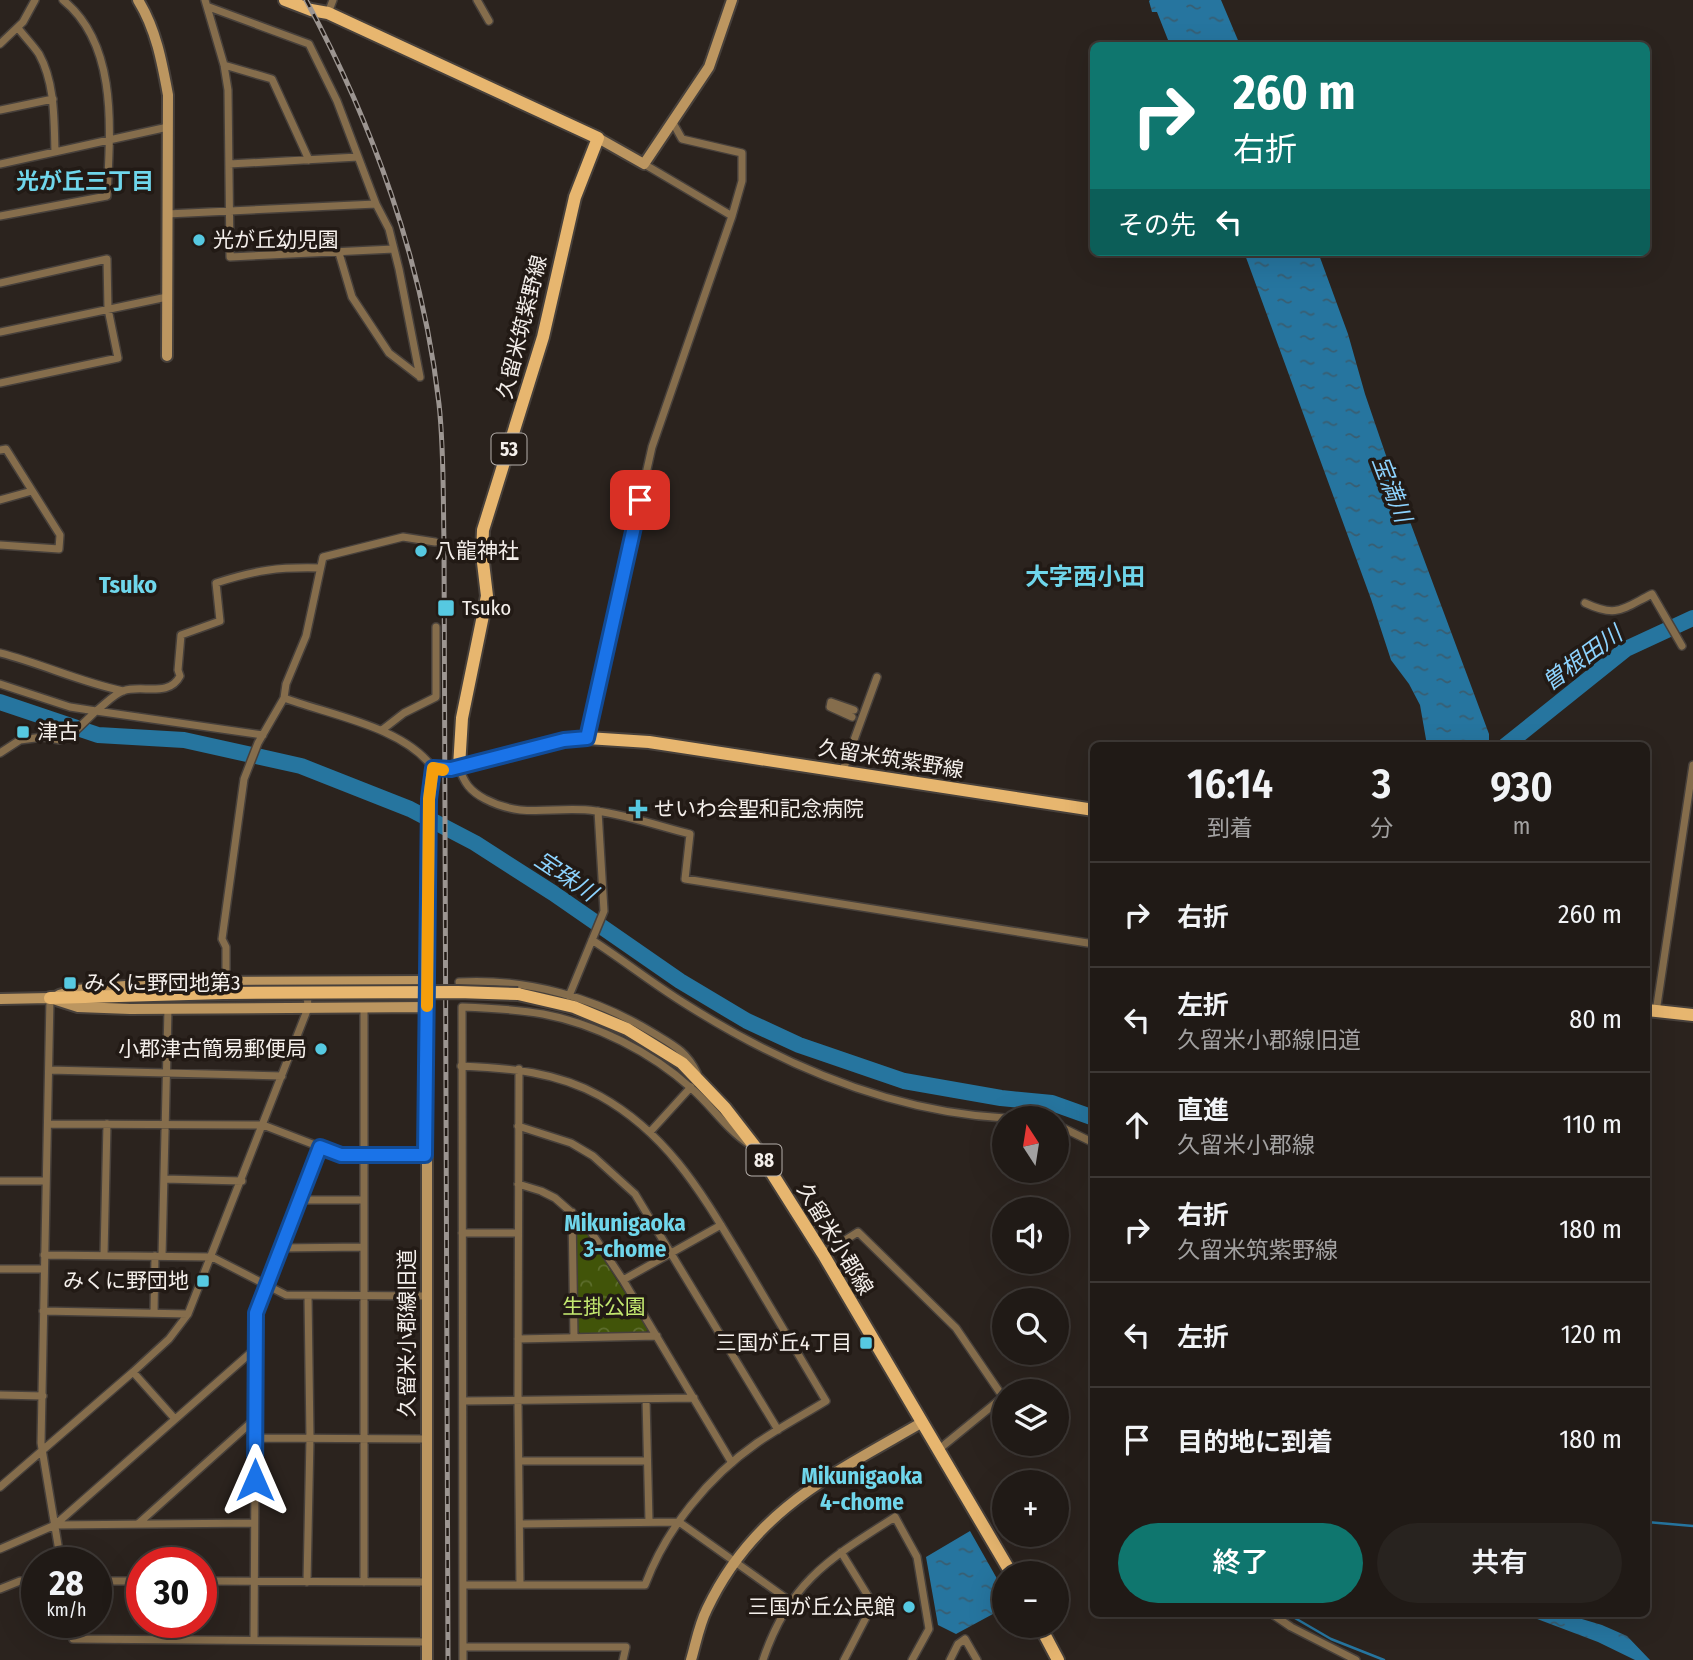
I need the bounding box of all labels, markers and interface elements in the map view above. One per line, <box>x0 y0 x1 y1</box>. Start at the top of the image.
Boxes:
text: 260 m <box>1233 63 1356 122</box>
icon: right <box>1118 70 1209 161</box>
text: 右折 <box>1233 130 1297 168</box>
district label: 光が丘三丁目 <box>16 167 154 195</box>
icon: left <box>1210 203 1248 241</box>
text: その先 <box>1118 210 1196 241</box>
place label: 光が丘幼児園 <box>213 227 339 253</box>
marker: 光が丘幼児園 <box>191 232 207 248</box>
street label: 久留米筑紫野線 <box>492 253 552 401</box>
road number: 53 <box>491 433 526 464</box>
water label: 宝満川 <box>1367 452 1419 529</box>
pin <box>610 470 670 530</box>
icon: arrive <box>621 481 659 519</box>
place label: 八龍神社 <box>435 538 519 564</box>
marker: 八龍神社 <box>413 543 429 559</box>
district label: 大字西小田 <box>1025 563 1145 591</box>
district label: Tsuko <box>99 571 157 599</box>
place label: Tsuko <box>462 595 511 621</box>
marker: Tsuko <box>436 598 456 618</box>
water label: 曽根田川 <box>1537 618 1630 696</box>
place label: 津古 <box>37 719 79 745</box>
marker: 津古 <box>15 724 31 740</box>
street label: 久留米筑紫野線 <box>816 735 966 783</box>
text: 16:14 <box>1187 759 1273 809</box>
text: 3 <box>1372 759 1391 809</box>
text: 930 <box>1490 762 1553 812</box>
place label: せいわ会聖和記念病院 <box>654 796 864 822</box>
marker: せいわ会聖和記念病院 <box>628 799 648 819</box>
text: m <box>1513 812 1530 840</box>
text: 到着 <box>1207 814 1253 842</box>
text: 分 <box>1370 814 1393 842</box>
water label: 宝珠川 <box>530 845 605 909</box>
icon: right <box>1118 896 1156 934</box>
text: 260 m <box>1558 899 1622 930</box>
text: 右折 <box>1177 902 1229 933</box>
place label: みくに野団地第3 <box>84 970 240 996</box>
marker: みくに野団地第3 <box>62 975 78 991</box>
text: 左折 <box>1177 990 1229 1021</box>
icon: left <box>1118 1001 1156 1039</box>
text: 80 m <box>1569 1004 1622 1035</box>
text: 久留米小郡線旧道 <box>1177 1026 1361 1054</box>
place label: 小郡津古簡易郵便局 <box>118 1036 307 1062</box>
marker: 小郡津古簡易郵便局 <box>313 1041 329 1057</box>
text: 直進 <box>1177 1095 1229 1126</box>
north arrow <box>992 1106 1069 1183</box>
map controls <box>992 1106 1069 1638</box>
icon: ahead <box>1118 1106 1156 1144</box>
text: 110 m <box>1562 1109 1622 1140</box>
text: 久留米小郡線 <box>1177 1131 1315 1159</box>
road number: 88 <box>746 1144 782 1176</box>
street label: 久留米小郡線 <box>791 1178 879 1300</box>
button: sound <box>992 1197 1069 1274</box>
text: 右折 <box>1177 1200 1229 1231</box>
district label: Mikunigaoka 3-chome <box>564 1209 686 1263</box>
icon: right <box>1118 1211 1156 1249</box>
text: 180 m <box>1559 1214 1622 1245</box>
text: 久留米筑紫野線 <box>1177 1236 1338 1264</box>
street label: 久留米小郡線旧道 <box>394 1249 420 1417</box>
place label: みくに野団地 <box>63 1268 189 1294</box>
marker: みくに野団地 <box>195 1273 211 1289</box>
button: search <box>992 1288 1069 1365</box>
park label: 生掛公園 <box>562 1294 646 1320</box>
icon: left <box>1118 1316 1156 1354</box>
text: 120 m <box>1561 1319 1622 1350</box>
text: 左折 <box>1177 1322 1229 1353</box>
place label: 三国が丘4丁目 <box>716 1330 852 1356</box>
marker: 三国が丘4丁目 <box>858 1335 874 1351</box>
button: layers <box>992 1379 1069 1456</box>
icon: arrive <box>1118 1421 1156 1459</box>
text: 180 m <box>1559 1424 1622 1455</box>
text: 目的地に到着 <box>1177 1427 1333 1458</box>
position arrow <box>218 1443 292 1517</box>
district label: Mikunigaoka 4-chome <box>801 1462 923 1516</box>
button: + <box>992 1470 1069 1547</box>
button: 終了 <box>1118 1523 1363 1603</box>
button: 共有 <box>1377 1523 1622 1603</box>
speed limit sign: 30 <box>126 1547 217 1638</box>
button: − <box>992 1561 1069 1638</box>
text: 28 <box>49 1562 84 1604</box>
place label: 三国が丘公民館 <box>748 1594 895 1620</box>
text: km/h <box>46 1599 87 1621</box>
marker: 三国が丘公民館 <box>901 1599 917 1615</box>

